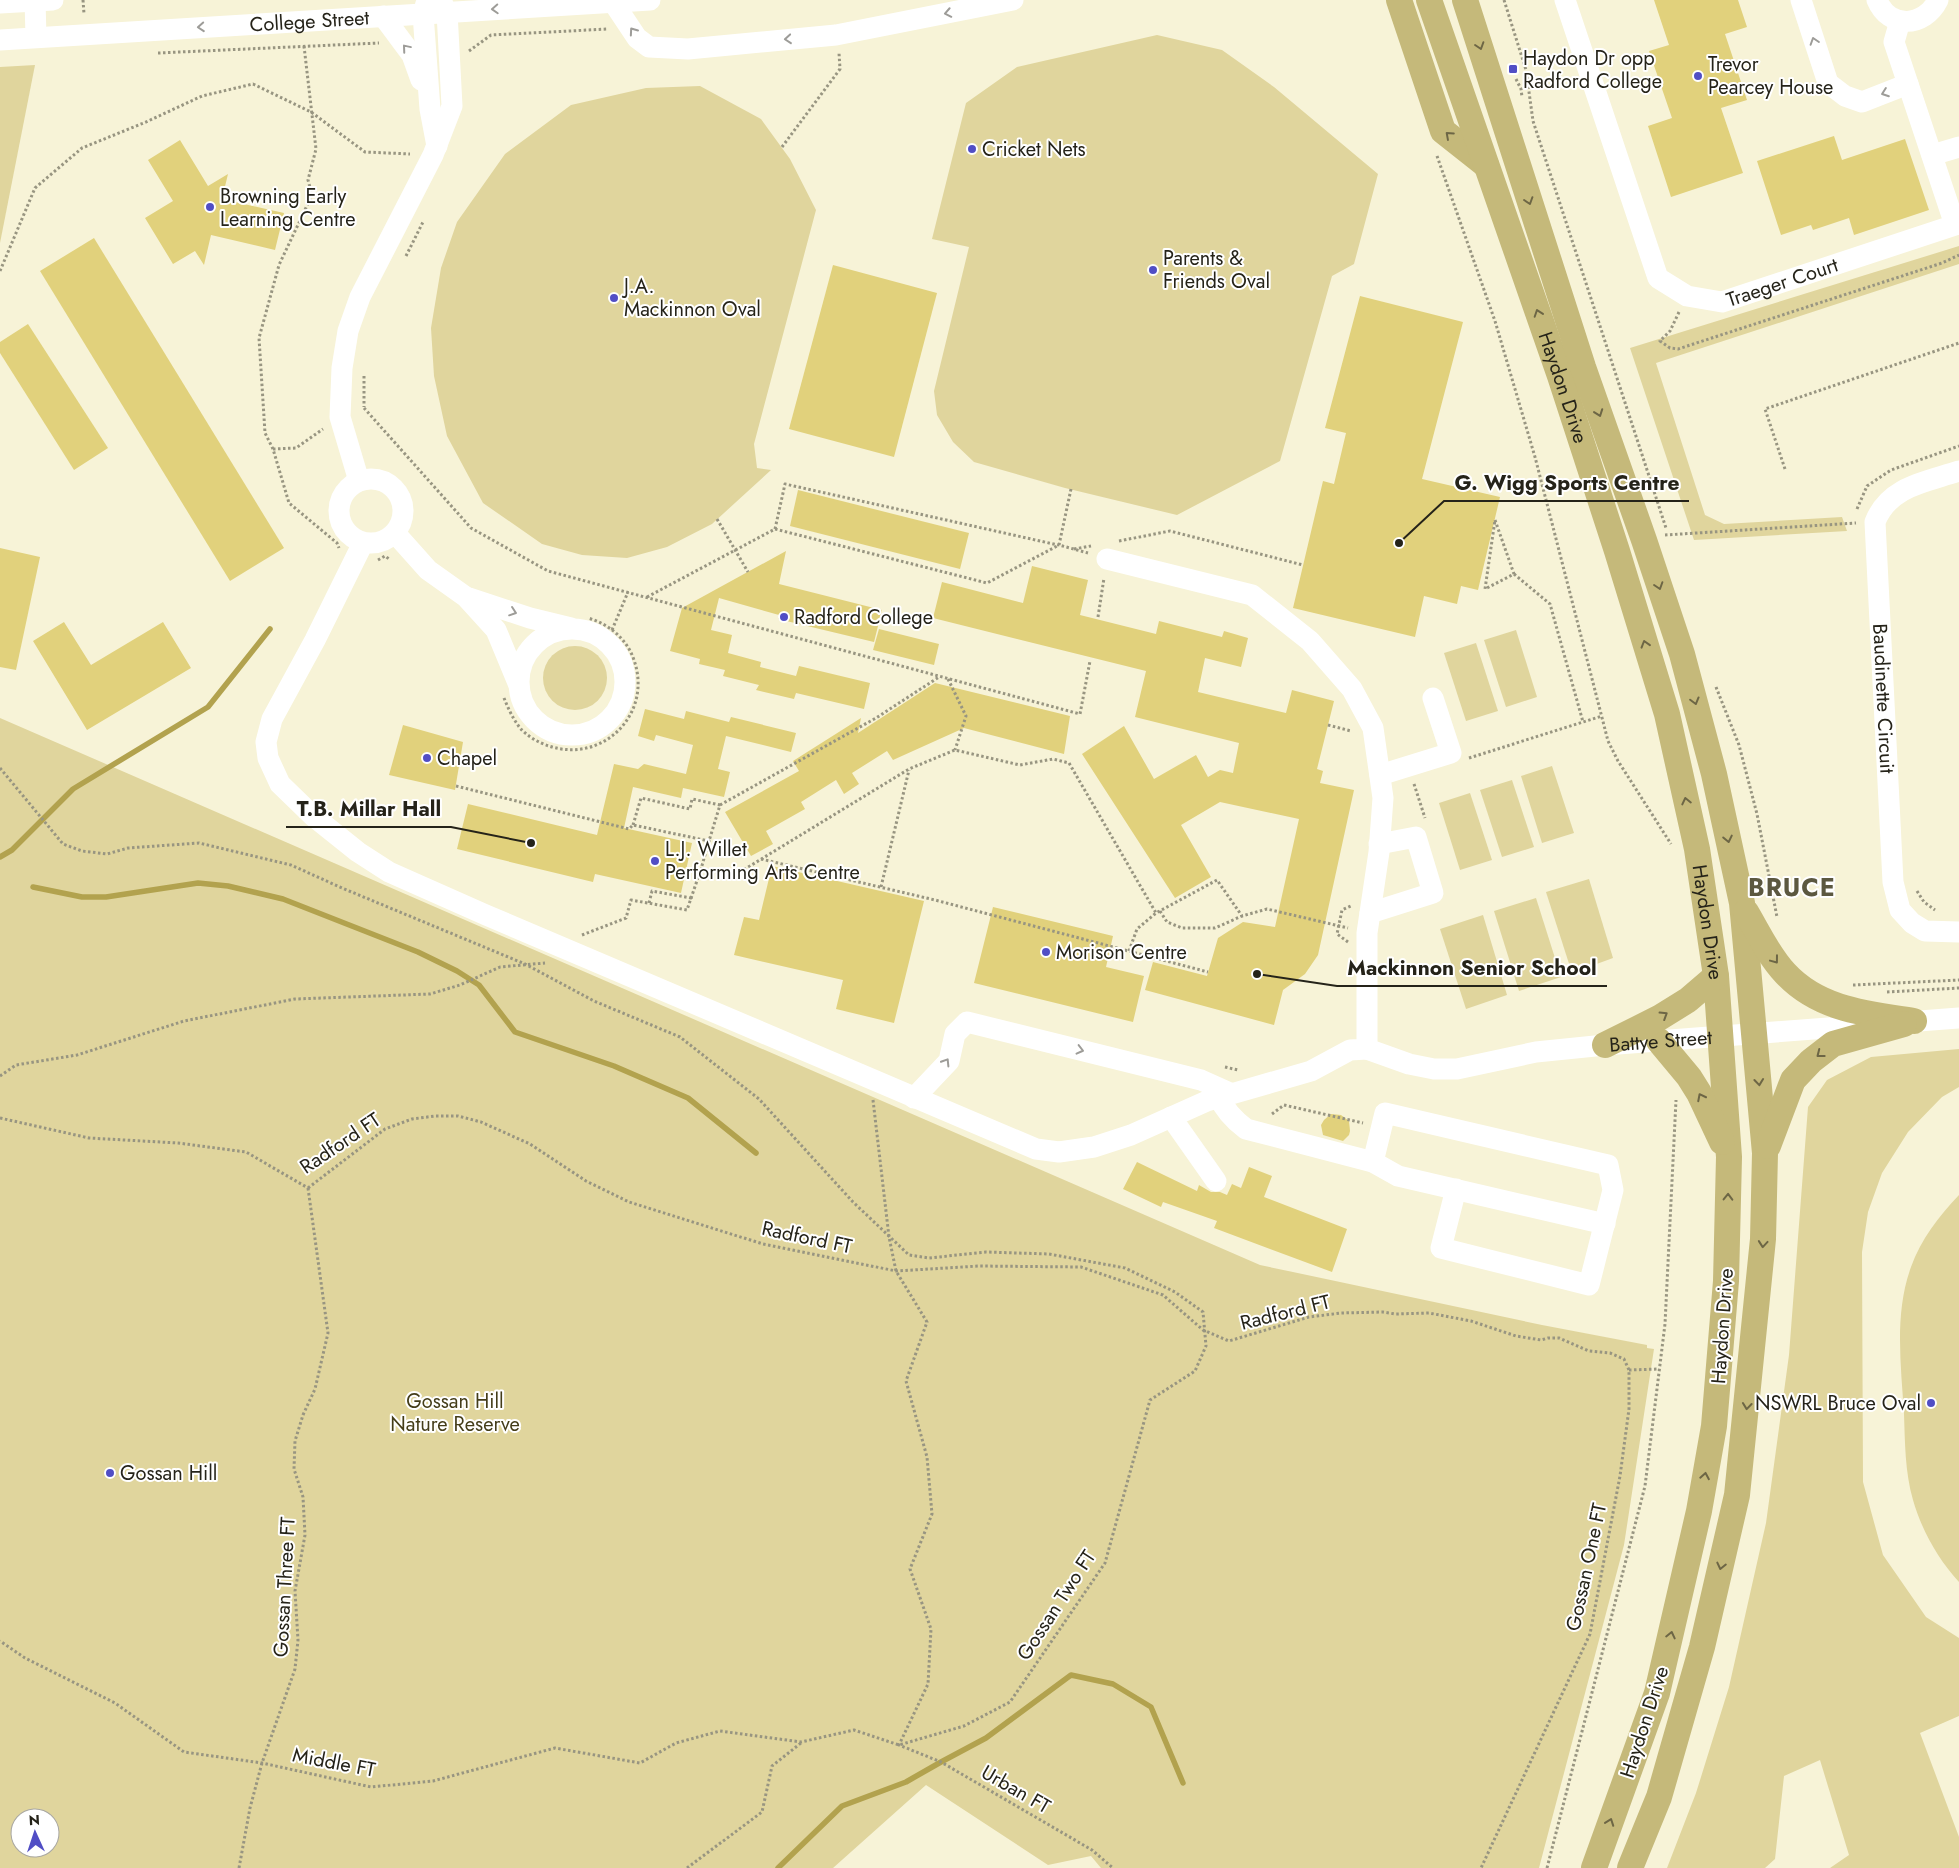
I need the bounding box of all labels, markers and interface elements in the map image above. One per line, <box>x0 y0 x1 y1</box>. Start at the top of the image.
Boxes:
street label: College Street <box>249 3 370 40</box>
one-way arrow <box>490 4 498 15</box>
one-way arrow <box>943 8 952 18</box>
one-way arrow <box>197 22 205 33</box>
one-way arrow <box>630 27 639 37</box>
one-way arrow <box>783 34 791 45</box>
one-way arrow <box>1810 37 1820 45</box>
one-way arrow <box>1474 42 1484 50</box>
place label: Haydon Dr opp Radford College <box>1523 44 1662 96</box>
one-way arrow <box>404 45 412 54</box>
place label: Trevor Pearcey House <box>1708 50 1833 102</box>
marker: Haydon Dr opp Radford College <box>1507 63 1519 75</box>
marker: Trevor Pearcey House <box>1692 70 1704 82</box>
one-way arrow <box>1881 87 1890 97</box>
one-way arrow <box>1445 131 1454 140</box>
place label: Cricket Nets <box>982 135 1086 164</box>
marker: Cricket Nets <box>966 143 978 155</box>
place label: Browning Early Learning Centre <box>220 182 356 234</box>
one-way arrow <box>1523 197 1533 205</box>
marker: Browning Early Learning Centre <box>204 201 216 213</box>
place label: Parents & Friends Oval <box>1163 244 1270 296</box>
street label: Traeger Court <box>1723 251 1842 315</box>
marker: Parents & Friends Oval <box>1147 264 1159 276</box>
place label: J.A. Mackinnon Oval <box>621 272 761 324</box>
marker: J.A. Mackinnon Oval <box>608 292 620 304</box>
one-way arrow <box>1534 309 1544 318</box>
street label: Haydon Drive <box>1531 328 1595 447</box>
one-way arrow <box>1593 408 1603 417</box>
callout: G. Wigg Sports Centre <box>1444 465 1689 501</box>
text: G. Wigg Sports Centre <box>1454 468 1680 498</box>
one-way arrow <box>1654 582 1664 590</box>
place label: Radford College <box>794 603 933 632</box>
one-way arrow <box>508 606 516 616</box>
marker: Radford College <box>778 611 790 623</box>
street label: Baudinette Circuit <box>1865 623 1902 774</box>
one-way arrow <box>1641 641 1651 649</box>
one-way arrow <box>1689 696 1699 704</box>
place label: Chapel <box>437 744 497 773</box>
marker: Chapel <box>421 752 433 764</box>
callout: T.B. Millar Hall <box>286 791 451 827</box>
text: T.B. Millar Hall <box>297 794 441 824</box>
one-way arrow <box>1681 797 1692 806</box>
one-way arrow <box>1722 834 1733 843</box>
place label: L.J. Willet Performing Arts Centre <box>665 835 860 887</box>
marker: L.J. Willet Performing Arts Centre <box>649 855 661 867</box>
street label: Haydon Drive <box>1685 863 1730 982</box>
district label: BRUCE <box>1748 869 1836 905</box>
place label: Morison Centre <box>1056 938 1187 967</box>
marker: Morison Centre <box>1040 946 1052 958</box>
callout: Mackinnon Senior School <box>1337 950 1607 986</box>
text: Mackinnon Senior School <box>1347 953 1597 983</box>
one-way arrow <box>1769 954 1778 964</box>
one-way arrow <box>1659 1011 1668 1021</box>
street label: Battye Street <box>1608 1023 1713 1060</box>
one-way arrow <box>1075 1044 1084 1055</box>
one-way arrow <box>1817 1049 1826 1057</box>
one-way arrow <box>940 1058 950 1067</box>
one-way arrow <box>1753 1078 1764 1086</box>
one-way arrow <box>1697 1093 1707 1102</box>
street label: Radford FT <box>294 1105 387 1181</box>
one-way arrow <box>1723 1193 1733 1201</box>
street label: Radford FT <box>759 1214 855 1261</box>
one-way arrow <box>1758 1240 1769 1248</box>
street label: Haydon Drive <box>1704 1267 1741 1385</box>
street label: Radford FT <box>1237 1287 1334 1338</box>
park label: Gossan Hill Nature Reserve <box>390 1387 520 1439</box>
place label: NSWRL Bruce Oval <box>1755 1389 1921 1418</box>
marker: NSWRL Bruce Oval <box>1925 1397 1937 1409</box>
one-way arrow <box>1741 1402 1752 1410</box>
place label: Gossan Hill <box>120 1459 217 1488</box>
marker: Gossan Hill <box>104 1467 116 1479</box>
one-way arrow <box>1700 1471 1710 1480</box>
street label: Gossan One FT <box>1559 1500 1614 1634</box>
street label: Gossan Three FT <box>266 1516 303 1658</box>
street label: Gossan Two FT <box>1010 1544 1103 1666</box>
one-way arrow <box>1716 1561 1727 1570</box>
one-way arrow <box>1665 1630 1676 1639</box>
street label: Haydon Drive <box>1613 1663 1676 1782</box>
street label: Middle FT <box>290 1740 378 1785</box>
street label: Urban FT <box>976 1758 1056 1821</box>
north arrow <box>10 1808 60 1858</box>
text: N <box>28 1810 40 1830</box>
one-way arrow <box>1604 1818 1614 1827</box>

